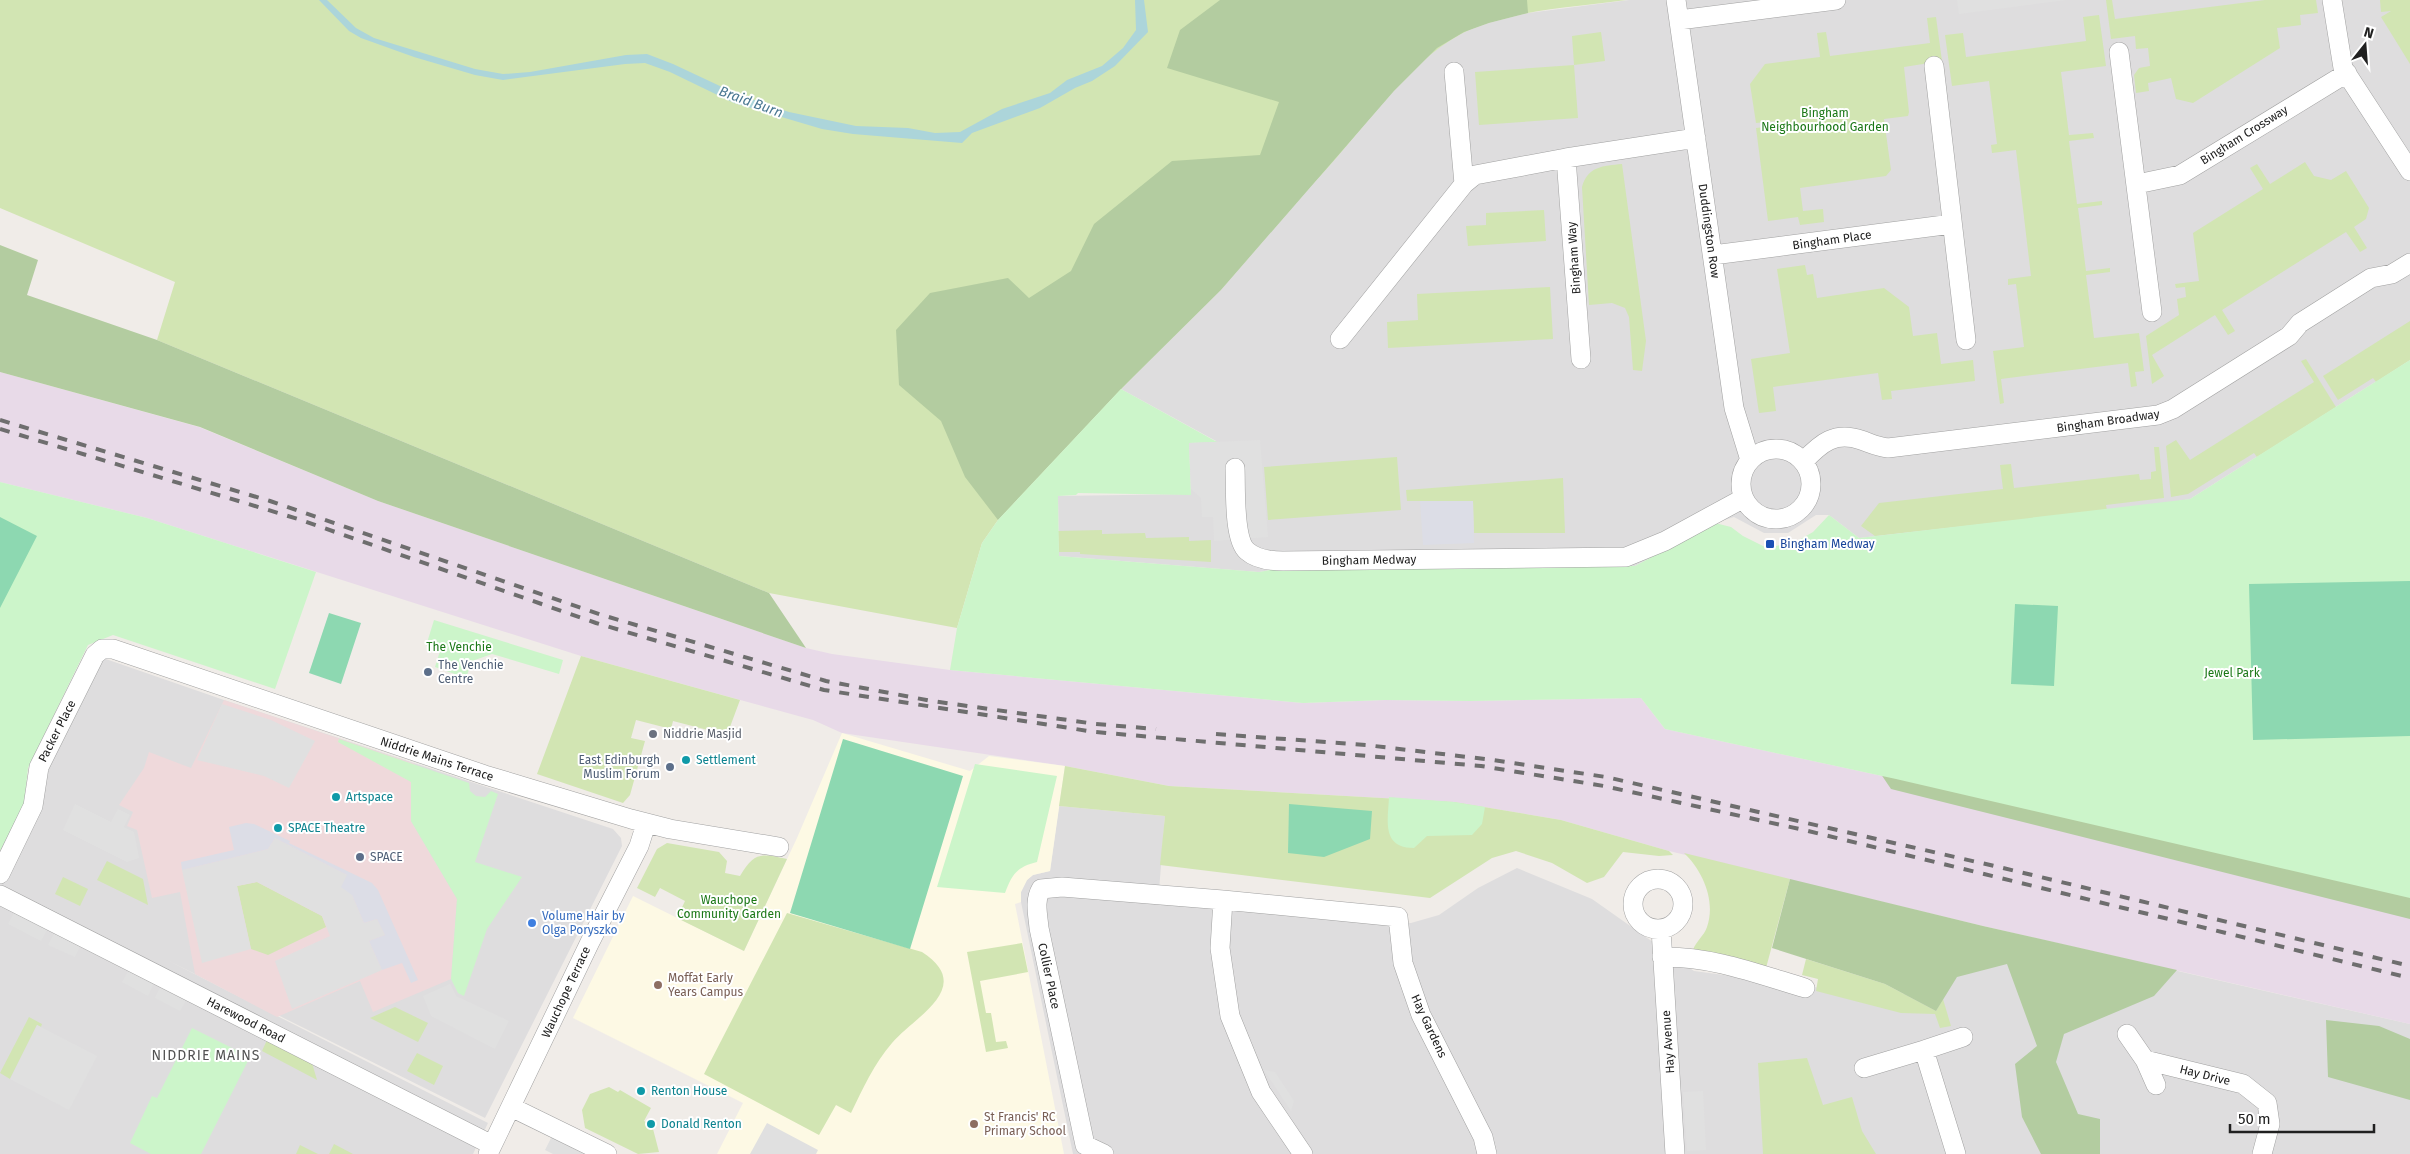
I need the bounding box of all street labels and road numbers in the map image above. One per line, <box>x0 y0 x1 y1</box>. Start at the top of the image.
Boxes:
street label: Bingham Crossway <box>2198 102 2290 168</box>
street label: Duddingston Row <box>1695 183 1723 280</box>
street label: Bingham Way <box>1564 221 1584 295</box>
street label: Bingham Place <box>1791 228 1873 252</box>
street label: Bingham Broadway <box>2056 407 2160 435</box>
street label: Bingham Medway <box>1322 552 1417 568</box>
street label: Packer Place <box>35 698 79 764</box>
street label: Niddrie Mains Terrace <box>379 734 495 784</box>
street label: Collier Place <box>1035 942 1063 1010</box>
street label: Wauchope Terrace <box>539 944 593 1040</box>
street label: Hay Gardens <box>1408 992 1450 1060</box>
street label: Harewood Road <box>204 994 288 1046</box>
street label: Hay Avenue <box>1659 1010 1677 1074</box>
street label: Hay Drive <box>2178 1062 2232 1088</box>

